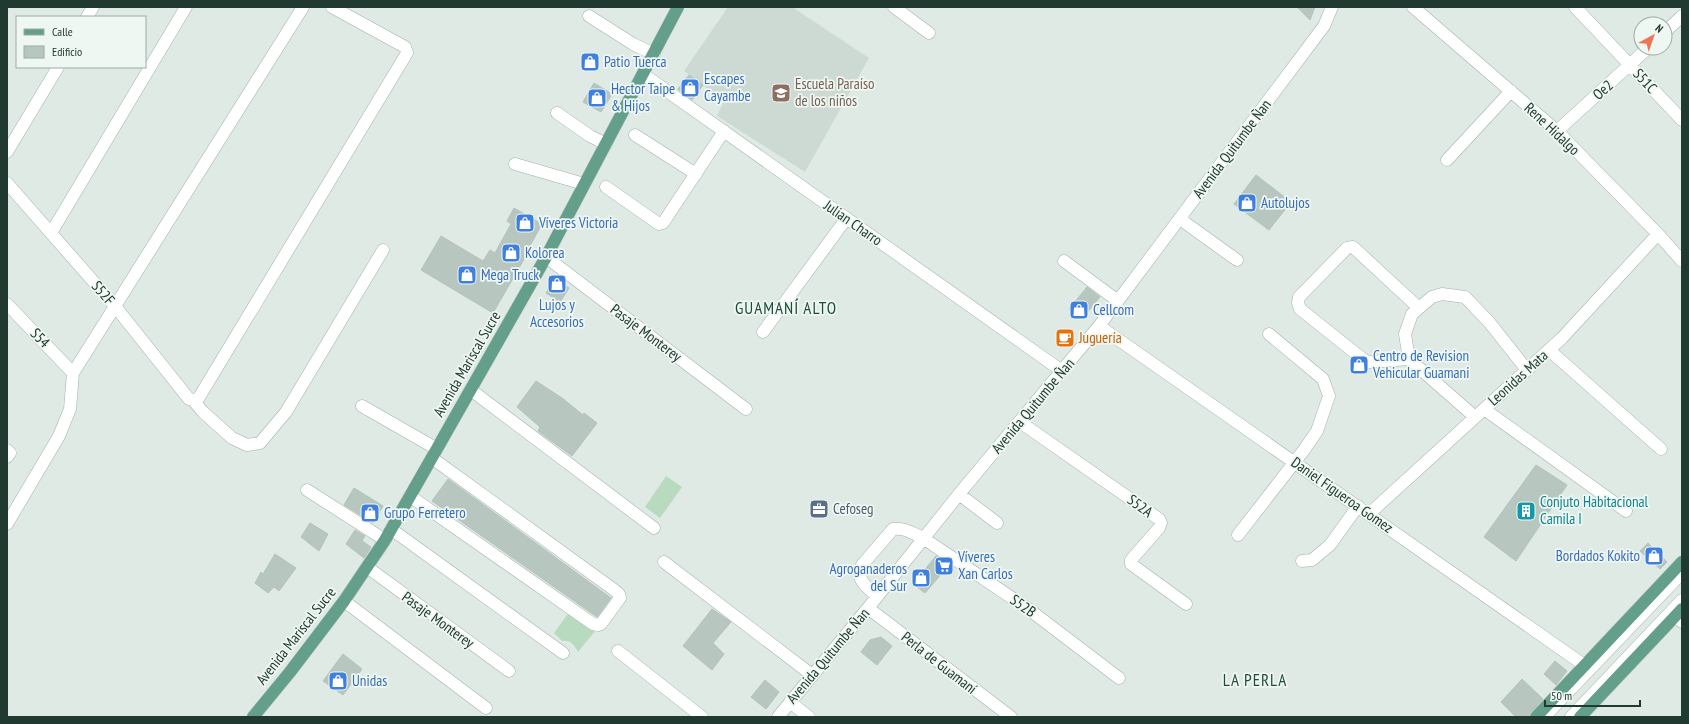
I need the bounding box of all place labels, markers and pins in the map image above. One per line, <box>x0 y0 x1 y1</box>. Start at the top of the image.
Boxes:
shop icon: Patio Tuerca <box>579 51 601 73</box>
place label: Patio Tuerca <box>604 52 667 71</box>
place label: Escapes Cayambe <box>704 69 751 105</box>
place label: Escuela Paraíso de los niños <box>795 74 875 110</box>
shop icon: Escapes Cayambe <box>679 77 701 99</box>
place label: Hector Taipe & Hijos <box>611 79 675 115</box>
school or university icon: Escuela Paraíso de los niños <box>770 82 792 104</box>
shop icon: Hector Taipe & Hijos <box>586 87 608 109</box>
shop icon: Autolujos <box>1236 192 1258 214</box>
place label: Autolujos <box>1261 193 1310 212</box>
shop icon: Víveres Victoria <box>514 212 536 234</box>
place label: Víveres Victoria <box>538 213 618 232</box>
shop icon: Kolorea <box>500 242 522 264</box>
place label: Kolorea <box>525 243 565 262</box>
shop icon: Mega Truck <box>456 264 478 286</box>
place label: Mega Truck <box>481 265 539 284</box>
shop icon: Lujos y Accesorios <box>546 273 568 295</box>
place label: Lujos y Accesorios <box>530 295 584 331</box>
shop icon: Cellcom <box>1068 299 1090 321</box>
place label: Cellcom <box>1093 300 1134 319</box>
cafe icon: Juguería <box>1054 327 1076 349</box>
place label: Juguería <box>1078 328 1122 347</box>
place label: Centro de Revision Vehicular Guamani <box>1372 346 1469 382</box>
shop icon: Centro de Revision Vehicular Guamani <box>1348 354 1370 376</box>
place label: Conjuto Habitacional Camila I <box>1540 492 1649 528</box>
office icon: Cefoseg <box>808 498 830 520</box>
place label: Cefoseg <box>833 499 874 518</box>
building icon: Conjuto Habitacional Camila I <box>1515 500 1537 522</box>
shop icon: Grupo Ferretero <box>359 502 381 524</box>
place label: Grupo Ferretero <box>384 503 466 522</box>
shop icon: Bordados Kokito <box>1643 545 1665 567</box>
place label: Bordados Kokito <box>1556 546 1640 565</box>
place label: Víveres Xan Carlos <box>957 547 1013 583</box>
supermarket icon: Víveres Xan Carlos <box>933 555 955 577</box>
place label: Agroganaderos del Sur <box>830 559 908 595</box>
shop icon: Agroganaderos del Sur <box>910 567 932 589</box>
shop icon: Unidas <box>327 670 349 692</box>
place label: Unidas <box>352 671 387 690</box>

